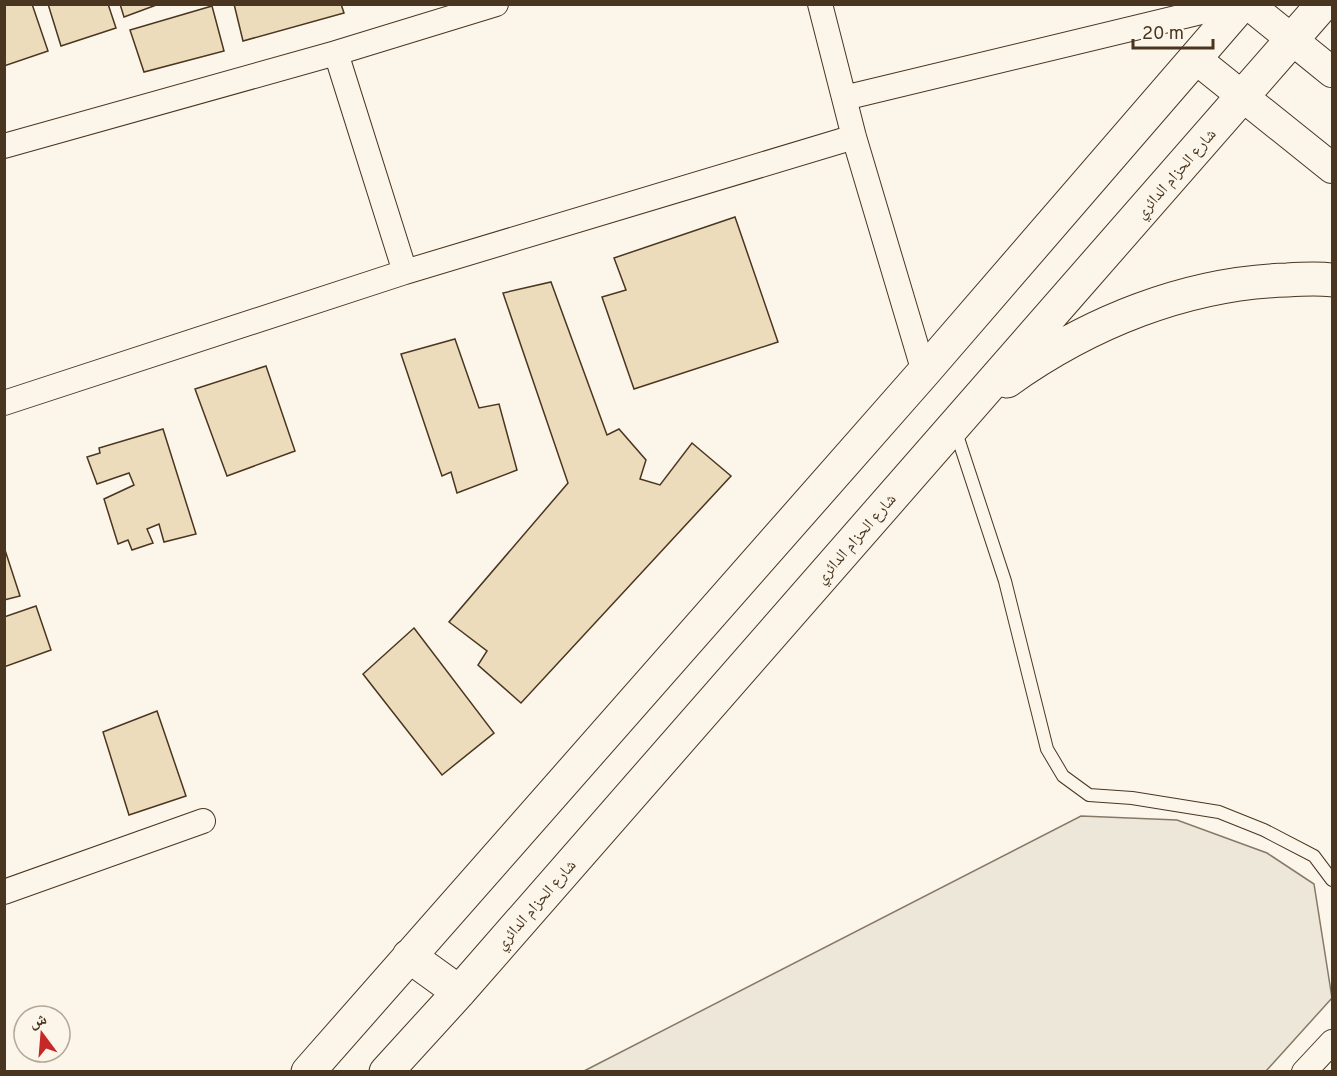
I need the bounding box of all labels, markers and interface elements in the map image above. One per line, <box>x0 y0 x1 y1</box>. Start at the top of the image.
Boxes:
scale bar <box>1133 12 1212 50</box>
text: 20 m <box>1142 23 1184 46</box>
street label: شارع الحزام الدائري <box>1132 125 1222 224</box>
street label: شارع الحزام الدائري <box>812 490 902 589</box>
street label: شارع الحزام الدائري <box>492 856 582 955</box>
north arrow <box>12 1004 72 1064</box>
text: ش <box>27 1010 49 1033</box>

